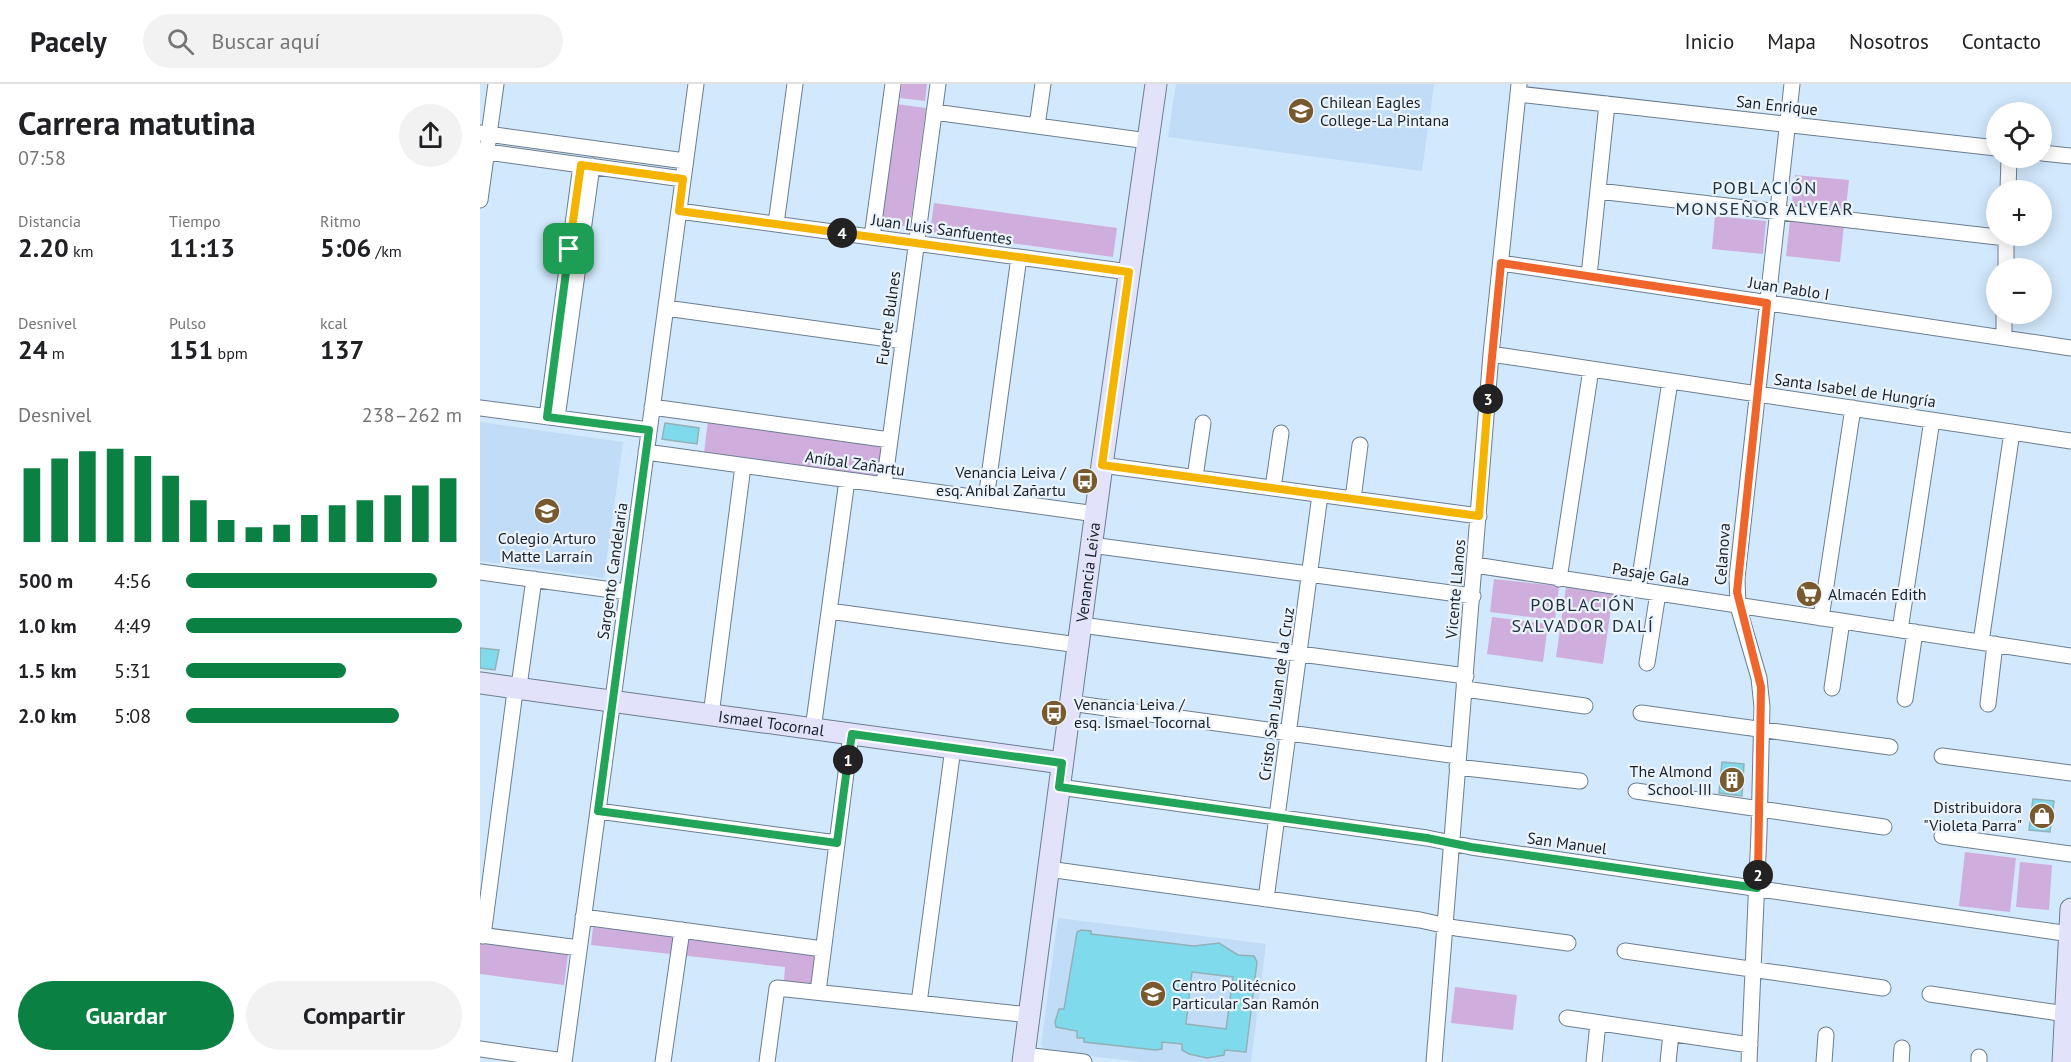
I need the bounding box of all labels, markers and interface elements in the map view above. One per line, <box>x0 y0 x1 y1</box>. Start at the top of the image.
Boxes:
search box <box>143 14 563 68</box>
text: Pacely <box>30 23 107 60</box>
icon: search <box>164 25 197 58</box>
text: Buscar aquí <box>212 27 320 55</box>
text: Inicio <box>1685 28 1734 55</box>
text: Mapa <box>1767 28 1816 55</box>
text: Nosotros <box>1849 28 1929 55</box>
text: Contacto <box>1962 28 2041 55</box>
street label: San Enrique <box>1735 91 1819 119</box>
place label: Chilean Eagles College-La Pintana <box>1320 92 1449 130</box>
school or university icon: Chilean Eagles College-La Pintana <box>1286 96 1316 126</box>
text: Carrera matutina <box>18 101 256 144</box>
map controls <box>1986 102 2052 324</box>
button: locate <box>1986 102 2052 168</box>
button: share <box>399 104 462 167</box>
text: 07:58 <box>18 145 66 171</box>
district label: POBLACIÓN MONSEÑOR ALVEAR <box>1676 176 1854 220</box>
button: + <box>1986 180 2052 246</box>
street label: Juan Luis Sanfuentes <box>869 209 1014 249</box>
text: Distancia <box>18 211 81 231</box>
text: Tiempo <box>169 211 221 231</box>
text: Ritmo <box>320 211 361 231</box>
pin: 4 <box>827 218 857 248</box>
pin <box>543 223 594 274</box>
text: 4 <box>837 223 847 243</box>
text: 2.20 <box>18 231 69 264</box>
text: 11:13 <box>169 231 235 264</box>
text: 5:06 <box>320 231 371 264</box>
icon: arrive <box>552 232 585 265</box>
text: km <box>69 241 94 261</box>
text: /km <box>371 241 402 261</box>
button: − <box>1986 258 2052 324</box>
street label: Fuerte Bulnes <box>871 269 905 366</box>
street label: Juan Pablo I <box>1746 272 1831 304</box>
text: Desnivel <box>18 313 77 333</box>
text: Pulso <box>169 313 206 333</box>
text: kcal <box>320 313 347 333</box>
text: 24 <box>18 333 47 366</box>
text: 151 <box>169 333 213 366</box>
text: 137 <box>320 333 364 366</box>
text: m <box>47 343 65 363</box>
text: bpm <box>213 343 248 363</box>
street label: Santa Isabel de Hungría <box>1773 369 1937 411</box>
pin: 3 <box>1473 384 1503 414</box>
text: 3 <box>1483 389 1493 409</box>
text: Desnivel <box>18 402 91 428</box>
text: 238–262 m <box>362 402 462 428</box>
street label: Aníbal Zañartu <box>804 446 906 480</box>
place label: Venancia Leiva / esq. Aníbal Zañartu <box>936 462 1067 500</box>
bus stop icon: Venancia Leiva / esq. Aníbal Zañartu <box>1070 466 1100 496</box>
school or university icon: Colegio Arturo Matte Larraín <box>532 496 562 526</box>
street label: Sargento Candelaria <box>592 501 632 641</box>
street label: Venancia Leiva <box>1071 521 1104 625</box>
street label: Celanova <box>1710 522 1734 586</box>
place label: Colegio Arturo Matte Larraín <box>498 528 596 566</box>
street label: Vicente Llanos <box>1441 538 1469 641</box>
street label: Pasaje Gala <box>1611 558 1691 590</box>
text: 500 m <box>18 568 73 594</box>
text: 4:56 <box>114 568 151 594</box>
supermarket icon: Almacén Edith <box>1794 579 1824 609</box>
place label: Almacén Edith <box>1828 584 1927 604</box>
district label: POBLACIÓN SALVADOR DALÍ <box>1512 593 1654 637</box>
street label: Cristo San Juan de la Cruz <box>1254 606 1298 782</box>
text: 1.0 km <box>18 613 77 639</box>
text: 4:49 <box>114 613 151 639</box>
text: 1.5 km <box>18 658 77 684</box>
text: 5:31 <box>114 658 151 684</box>
place label: Venancia Leiva / esq. Ismael Tocornal <box>1073 694 1211 732</box>
bus stop icon: Venancia Leiva / esq. Ismael Tocornal <box>1039 698 1069 728</box>
text: 2.0 km <box>18 703 77 729</box>
text: 5:08 <box>114 703 151 729</box>
street label: Ismael Tocornal <box>717 706 826 740</box>
pin: 1 <box>833 745 863 775</box>
text: 1 <box>843 750 853 770</box>
place label: The Almond School III <box>1630 761 1712 799</box>
building icon: The Almond School III <box>1717 765 1747 795</box>
place label: Distribuidora "Violeta Parra" <box>1923 797 2022 835</box>
shop icon: Distribuidora "Violeta Parra" <box>2027 801 2057 831</box>
street label: San Manuel <box>1526 828 1608 859</box>
pin: 2 <box>1743 860 1773 890</box>
text: 2 <box>1753 865 1763 885</box>
place label: Centro Politécnico Particular San Ramón <box>1172 975 1319 1013</box>
school or university icon: Centro Politécnico Particular San Ramón <box>1138 979 1168 1009</box>
button: Guardar <box>18 981 234 1050</box>
button: Compartir <box>246 981 462 1050</box>

